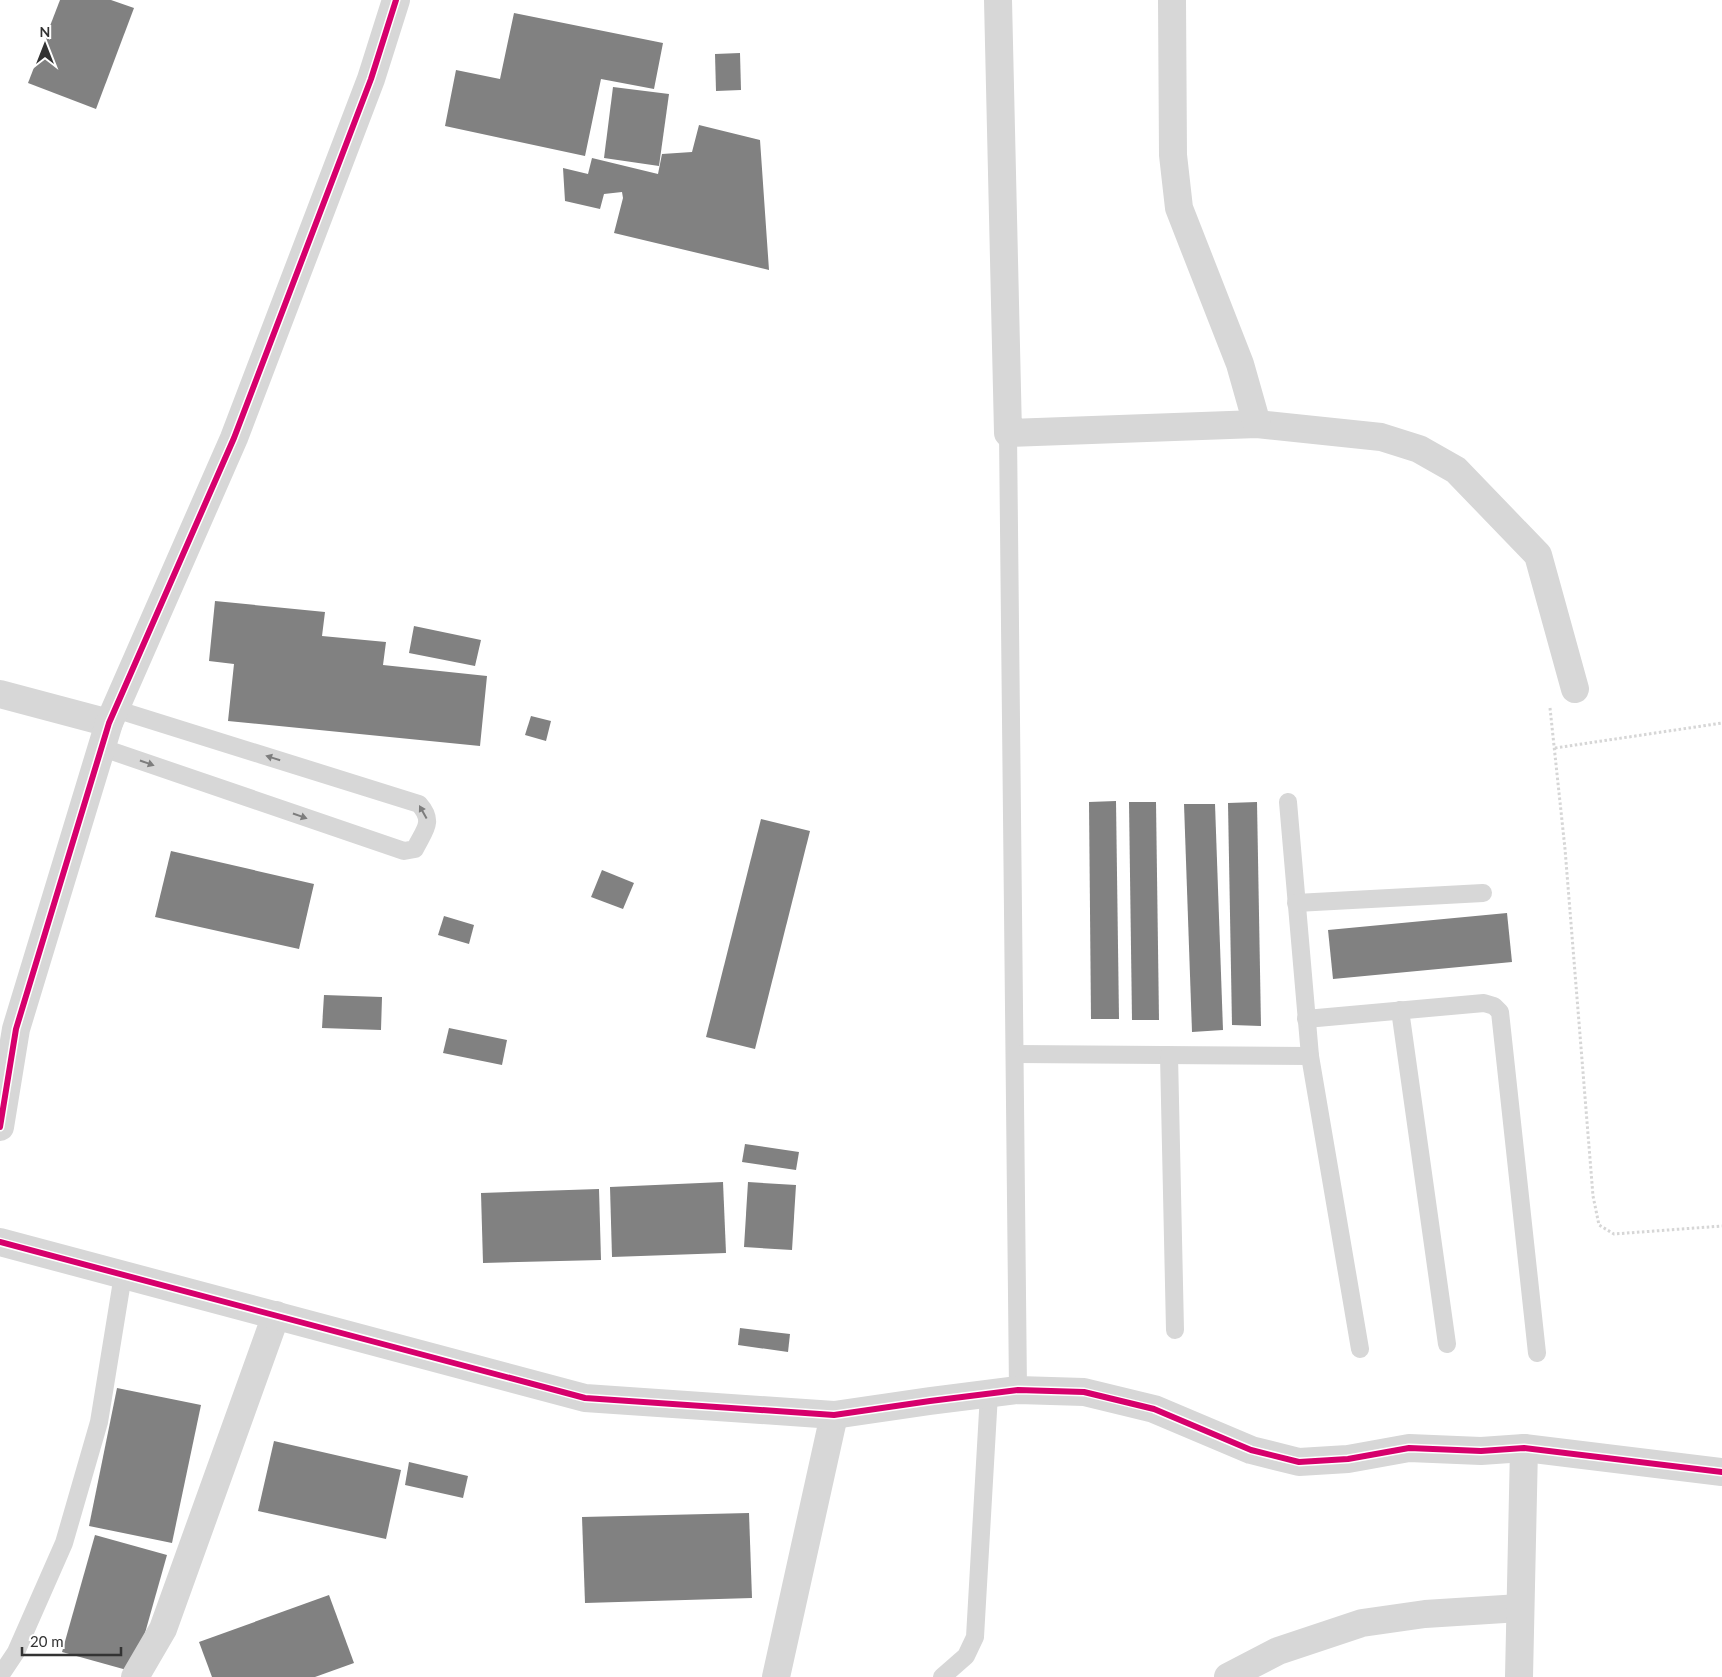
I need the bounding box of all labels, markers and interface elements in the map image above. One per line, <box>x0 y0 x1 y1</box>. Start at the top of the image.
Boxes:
north arrow <box>20 20 70 70</box>
text: N <box>40 23 50 40</box>
one-way arrow <box>265 754 280 761</box>
one-way arrow <box>139 760 154 767</box>
one-way arrow <box>419 805 428 818</box>
one-way arrow <box>293 812 308 820</box>
scale bar <box>22 1624 121 1656</box>
text: 20 m <box>30 1632 64 1650</box>

